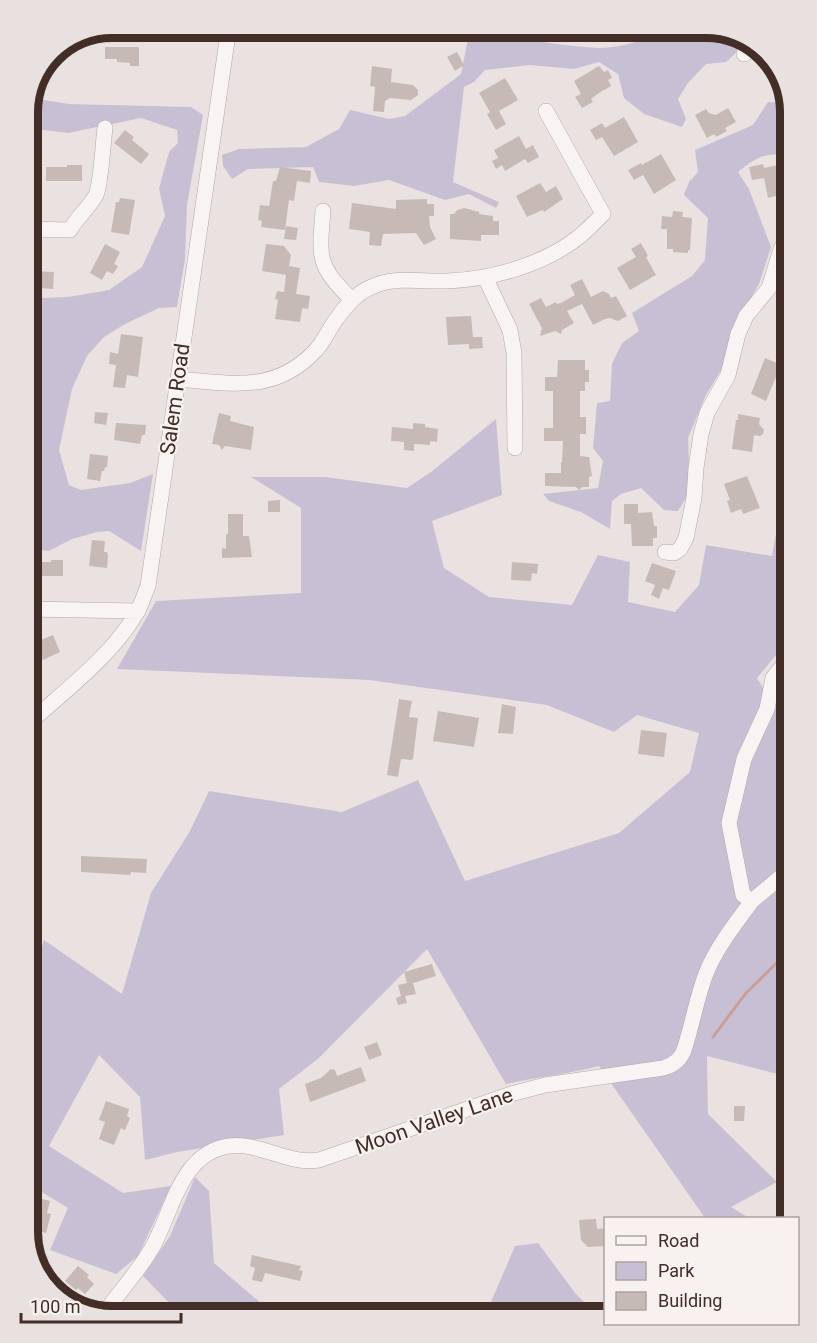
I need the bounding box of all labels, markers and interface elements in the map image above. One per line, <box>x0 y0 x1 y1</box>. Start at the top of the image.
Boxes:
street label: Salem Road <box>155 342 195 456</box>
street label: Moon Valley Lane <box>352 1083 516 1159</box>
legend <box>604 1217 799 1325</box>
text: Road <box>658 1230 699 1251</box>
text: Park <box>658 1260 695 1281</box>
scale bar <box>21 1286 182 1324</box>
text: Building <box>658 1290 722 1311</box>
text: 100 m <box>30 1296 81 1317</box>

